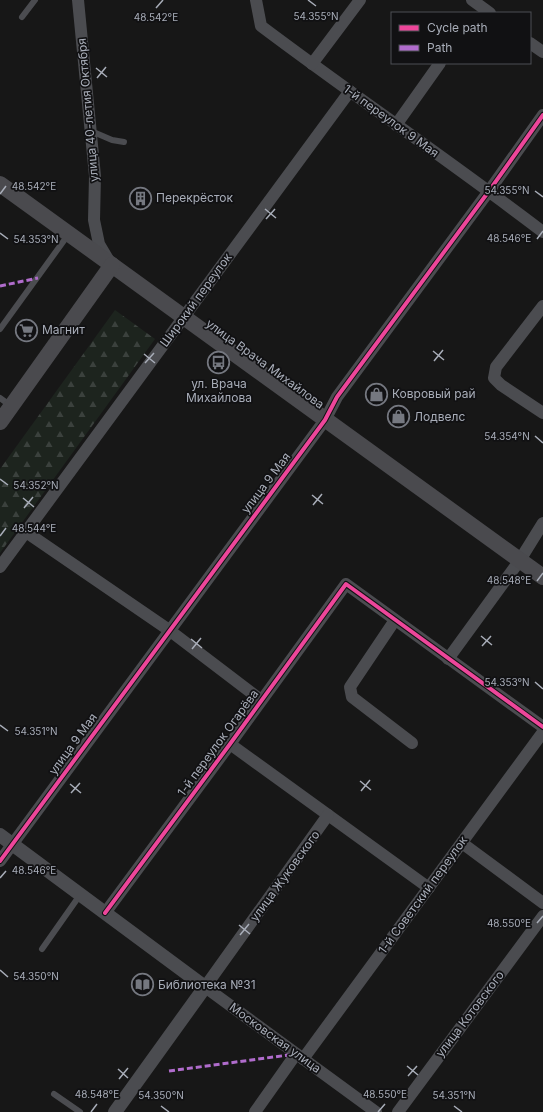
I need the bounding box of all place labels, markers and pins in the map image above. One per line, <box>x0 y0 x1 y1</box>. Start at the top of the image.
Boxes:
building icon: Перекрёсток <box>128 185 154 211</box>
place label: Перекрёсток <box>156 190 234 205</box>
supermarket icon: Магнит <box>14 317 40 343</box>
place label: Магнит <box>42 322 85 337</box>
bus stop icon: ул. Врача Михайлова <box>206 350 232 376</box>
place label: ул. Врача Михайлова <box>186 376 252 405</box>
shop icon: Ковровый рай <box>364 381 390 407</box>
place label: Ковровый рай <box>392 386 476 401</box>
shop icon: Лодвелс <box>386 404 412 430</box>
place label: Лодвелс <box>414 409 465 424</box>
library icon: Библиотека №31 <box>130 972 156 998</box>
place label: Библиотека №31 <box>158 977 256 992</box>

